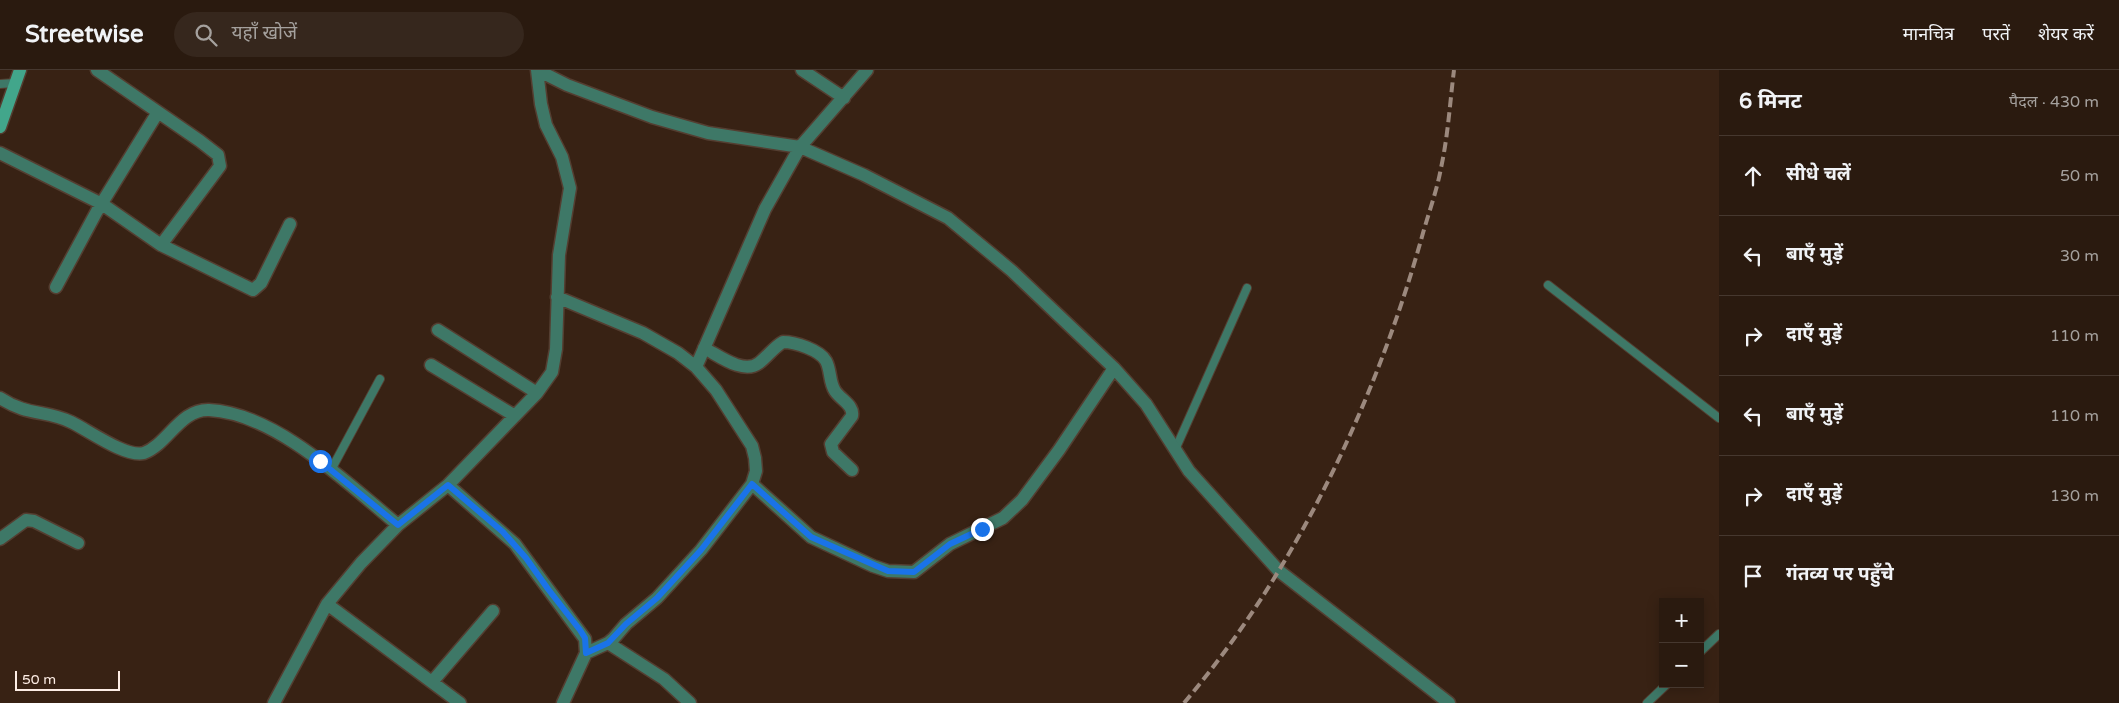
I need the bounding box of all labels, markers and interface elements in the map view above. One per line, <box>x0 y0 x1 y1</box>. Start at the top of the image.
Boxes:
search box <box>174 12 524 57</box>
text: Streetwise <box>25 20 144 49</box>
icon: search <box>192 21 220 49</box>
text: यहाँ खोजें <box>232 22 297 44</box>
text: मानचित्र <box>1903 23 1954 45</box>
text: परतें <box>1982 23 2010 45</box>
text: शेयर करें <box>2038 23 2094 45</box>
text: 6 मिनट <box>1739 89 1802 114</box>
text: पैदल · 430 m <box>2009 92 2099 112</box>
icon: ahead <box>1739 162 1767 190</box>
text: सीधे चलें <box>1786 163 1851 185</box>
text: 50 m <box>2060 166 2099 186</box>
icon: left <box>1739 242 1767 270</box>
text: बाएँ मुड़ें <box>1786 243 1843 265</box>
text: 30 m <box>2060 246 2099 266</box>
icon: right <box>1739 322 1767 350</box>
text: दाएँ मुड़ें <box>1786 323 1842 345</box>
text: 110 m <box>2050 326 2099 346</box>
icon: left <box>1739 402 1767 430</box>
text: बाएँ मुड़ें <box>1786 403 1843 425</box>
text: 110 m <box>2050 406 2099 426</box>
route start <box>309 450 332 473</box>
icon: right <box>1739 482 1767 510</box>
text: दाएँ मुड़ें <box>1786 483 1842 505</box>
text: 130 m <box>2050 486 2099 506</box>
route end <box>971 518 994 541</box>
icon: arrive <box>1739 562 1767 590</box>
text: गंतव्य पर पहुँचे <box>1786 563 1894 585</box>
map controls <box>1659 598 1704 688</box>
button: + <box>1659 598 1704 643</box>
button: − <box>1659 643 1704 688</box>
scale bar <box>15 668 120 691</box>
text: 50 m <box>22 671 56 688</box>

